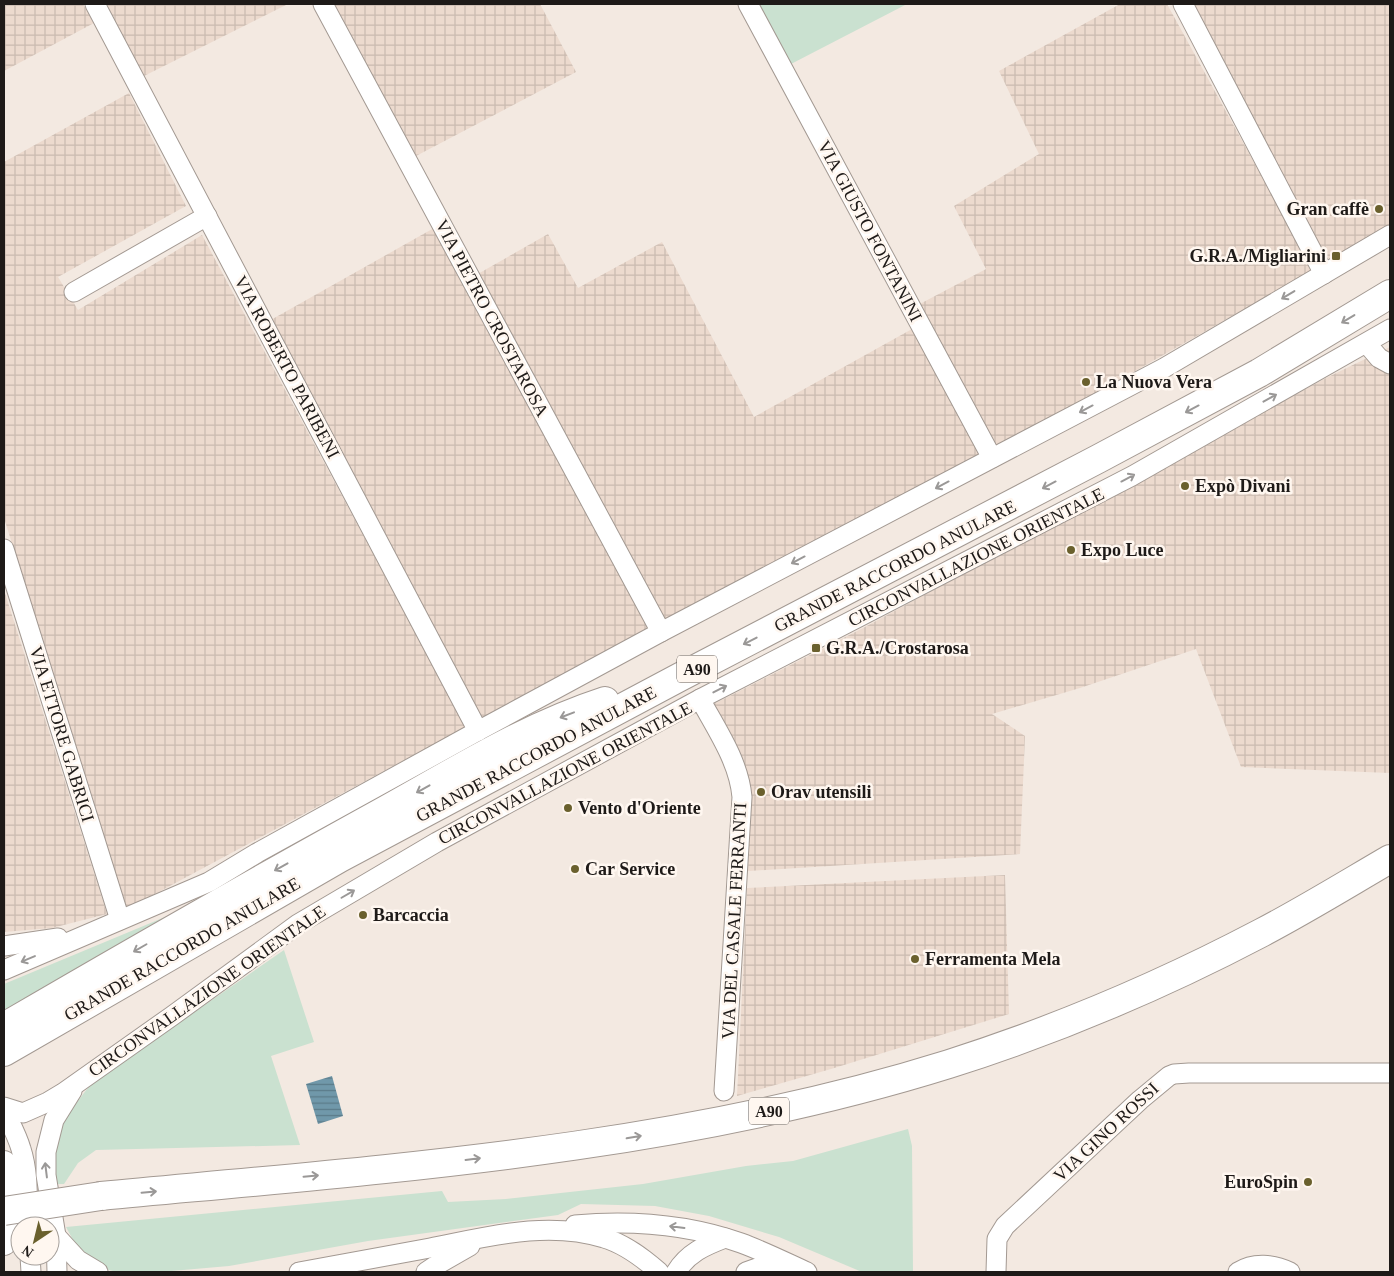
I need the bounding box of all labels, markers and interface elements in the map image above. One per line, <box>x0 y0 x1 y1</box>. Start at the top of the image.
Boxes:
street label: VIA GIUSTO FONTANINI <box>814 137 926 325</box>
place label: Gran caffè <box>1287 199 1369 219</box>
marker: Gran caffè <box>1373 203 1385 215</box>
street label: VIA PIETRO CROSTAROSA <box>431 216 553 420</box>
place label: G.R.A./Migliarini <box>1190 246 1326 266</box>
marker: G.R.A./Migliarini <box>1330 250 1342 262</box>
street label: VIA ROBERTO PARIBENI <box>230 272 344 462</box>
one-way arrow <box>1282 291 1296 301</box>
one-way arrow <box>1342 314 1356 324</box>
place label: La Nuova Vera <box>1096 372 1212 392</box>
marker: La Nuova Vera <box>1080 376 1092 388</box>
one-way arrow <box>1262 393 1277 402</box>
one-way arrow <box>1078 404 1093 414</box>
one-way arrow <box>1186 404 1200 414</box>
one-way arrow <box>1121 473 1136 483</box>
place label: Expò Divani <box>1195 476 1291 496</box>
one-way arrow <box>934 480 949 490</box>
marker: Expò Divani <box>1179 480 1191 492</box>
one-way arrow <box>1042 481 1057 490</box>
street label: CIRCONVALLAZIONE ORIENTALE <box>845 483 1107 631</box>
street label: GRANDE RACCORDO ANULARE <box>771 496 1019 636</box>
place label: Expo Luce <box>1081 540 1164 560</box>
marker: Expo Luce <box>1065 544 1077 556</box>
one-way arrow <box>791 556 806 565</box>
one-way arrow <box>743 637 758 646</box>
place label: G.R.A./Crostarosa <box>826 638 969 658</box>
marker: G.R.A./Crostarosa <box>810 642 822 654</box>
street label: VIA ETTORE GABRICI <box>26 644 98 824</box>
road number: A90 <box>677 656 717 682</box>
street label: GRANDE RACCORDO ANULARE <box>413 682 659 826</box>
one-way arrow <box>712 684 727 693</box>
street label: CIRCONVALLAZIONE ORIENTALE <box>435 697 695 849</box>
one-way arrow <box>560 710 575 720</box>
place label: Orav utensili <box>771 782 872 802</box>
one-way arrow <box>416 785 431 794</box>
marker: Orav utensili <box>755 786 767 798</box>
place label: Vento d'Oriente <box>578 798 701 818</box>
marker: Vento d'Oriente <box>562 802 574 814</box>
street label: VIA DEL CASALE FERRANTI <box>718 802 750 1040</box>
place label: Car Service <box>585 859 675 879</box>
one-way arrow <box>274 863 288 873</box>
marker: Car Service <box>569 863 581 875</box>
street label: GRANDE RACCORDO ANULARE <box>61 873 303 1025</box>
one-way arrow <box>340 889 354 899</box>
street label: CIRCONVALLAZIONE ORIENTALE <box>85 901 329 1081</box>
place label: Barcaccia <box>373 905 449 925</box>
marker: Barcaccia <box>357 909 369 921</box>
one-way arrow <box>133 944 147 954</box>
place label: Ferramenta Mela <box>925 949 1060 969</box>
marker: Ferramenta Mela <box>909 953 921 965</box>
one-way arrow <box>20 955 35 964</box>
street label: VIA GINO ROSSI <box>1049 1078 1163 1186</box>
road number: A90 <box>749 1098 789 1124</box>
one-way arrow <box>625 1132 641 1142</box>
one-way arrow <box>464 1154 480 1164</box>
one-way arrow <box>41 1163 51 1179</box>
one-way arrow <box>303 1171 319 1181</box>
place label: EuroSpin <box>1224 1172 1298 1192</box>
marker: EuroSpin <box>1302 1176 1314 1188</box>
one-way arrow <box>141 1187 157 1197</box>
north arrow <box>10 1216 60 1266</box>
one-way arrow <box>669 1222 685 1232</box>
text: N <box>19 1242 36 1260</box>

